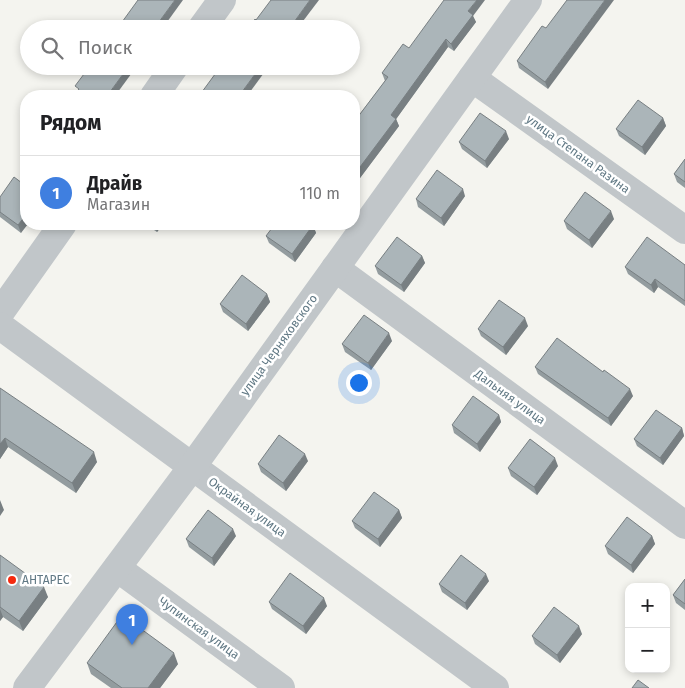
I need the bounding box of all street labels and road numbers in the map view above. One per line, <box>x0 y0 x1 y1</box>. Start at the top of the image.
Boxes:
street label: улица Степана Разина <box>524 112 632 196</box>
street label: улица Черняховского <box>238 292 320 398</box>
street label: Дальняя улица <box>471 366 548 427</box>
street label: Окрайная улица <box>206 474 288 540</box>
street label: Чупинская улица <box>156 594 242 662</box>

